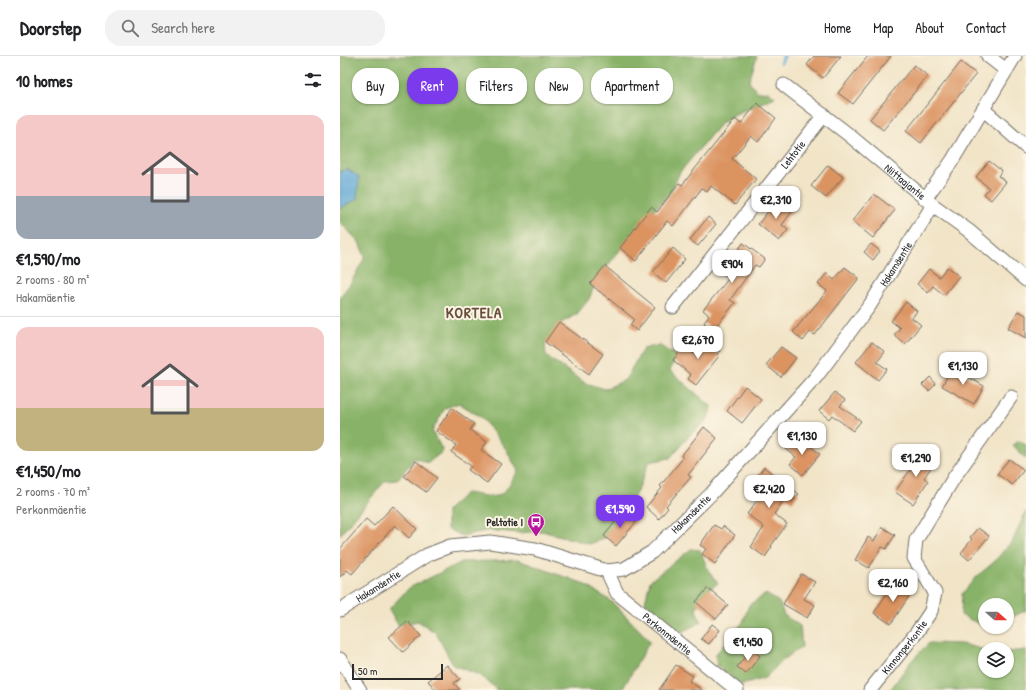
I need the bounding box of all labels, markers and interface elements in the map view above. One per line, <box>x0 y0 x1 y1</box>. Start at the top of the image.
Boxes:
search box <box>105 10 385 46</box>
text: Doorstep <box>20 15 81 41</box>
icon: search <box>119 17 141 39</box>
text: Search here <box>151 17 215 38</box>
text: Home <box>824 18 851 37</box>
text: Map <box>873 18 893 37</box>
text: About <box>915 18 944 37</box>
text: Contact <box>966 18 1006 37</box>
chip: Buy <box>352 68 399 104</box>
chip: Rent <box>407 68 458 104</box>
chip: Filters <box>466 68 527 104</box>
chip: New <box>535 68 583 104</box>
chip: Apartment <box>591 68 673 104</box>
text: 10 homes <box>16 69 73 92</box>
icon: filters <box>302 69 324 91</box>
street label: Lehtotie <box>778 137 809 171</box>
icon: home <box>134 141 206 213</box>
street label: Niittaajantie <box>882 160 929 203</box>
pin: €2,310 <box>743 186 809 220</box>
text: €2,310 <box>760 190 792 208</box>
street label: Hakamäentie <box>877 238 915 289</box>
text: €1,590/mo <box>16 247 80 270</box>
pin: €904 <box>708 250 756 284</box>
text: €904 <box>721 254 743 272</box>
text: 2 rooms · 80 m² <box>16 270 89 288</box>
text: Hakamäentie <box>16 288 75 306</box>
district label: KORTELA <box>446 302 502 323</box>
pin: €2,670 <box>665 326 731 360</box>
text: €2,670 <box>682 330 714 348</box>
pin: €1,130 <box>930 352 996 386</box>
icon: home <box>134 353 206 425</box>
text: €1,130 <box>948 356 978 374</box>
pin: €1,130 <box>769 422 835 456</box>
text: €1,130 <box>787 426 817 444</box>
pin: €1,290 <box>883 444 949 478</box>
text: €1,290 <box>901 448 931 466</box>
text: €1,450/mo <box>16 459 81 482</box>
pin: €2,420 <box>736 475 802 509</box>
text: €2,420 <box>753 479 785 497</box>
text: 2 rooms · 70 m² <box>16 482 90 500</box>
street label: Hakamäentie <box>668 491 714 536</box>
pin: €1,590 <box>587 495 653 529</box>
text: €1,590 <box>605 499 635 517</box>
text: Perkonmäentie <box>16 500 87 518</box>
bus stop icon: Peltotie I <box>526 512 546 537</box>
place label: Peltotie I <box>486 515 523 529</box>
street label: Hakamäentie <box>353 566 404 605</box>
pin: €2,160 <box>860 569 926 603</box>
text: €2,160 <box>878 573 908 591</box>
north arrow <box>978 598 1014 634</box>
map controls <box>978 598 1014 678</box>
street label: Perkonmäentie <box>640 610 696 658</box>
street label: Kinnonperkontie <box>879 617 930 677</box>
pin: €1,450 <box>715 628 781 662</box>
text: €1,450 <box>733 632 763 650</box>
button: layers <box>978 642 1014 678</box>
scale bar <box>352 662 443 681</box>
text: 50 m <box>358 664 378 678</box>

